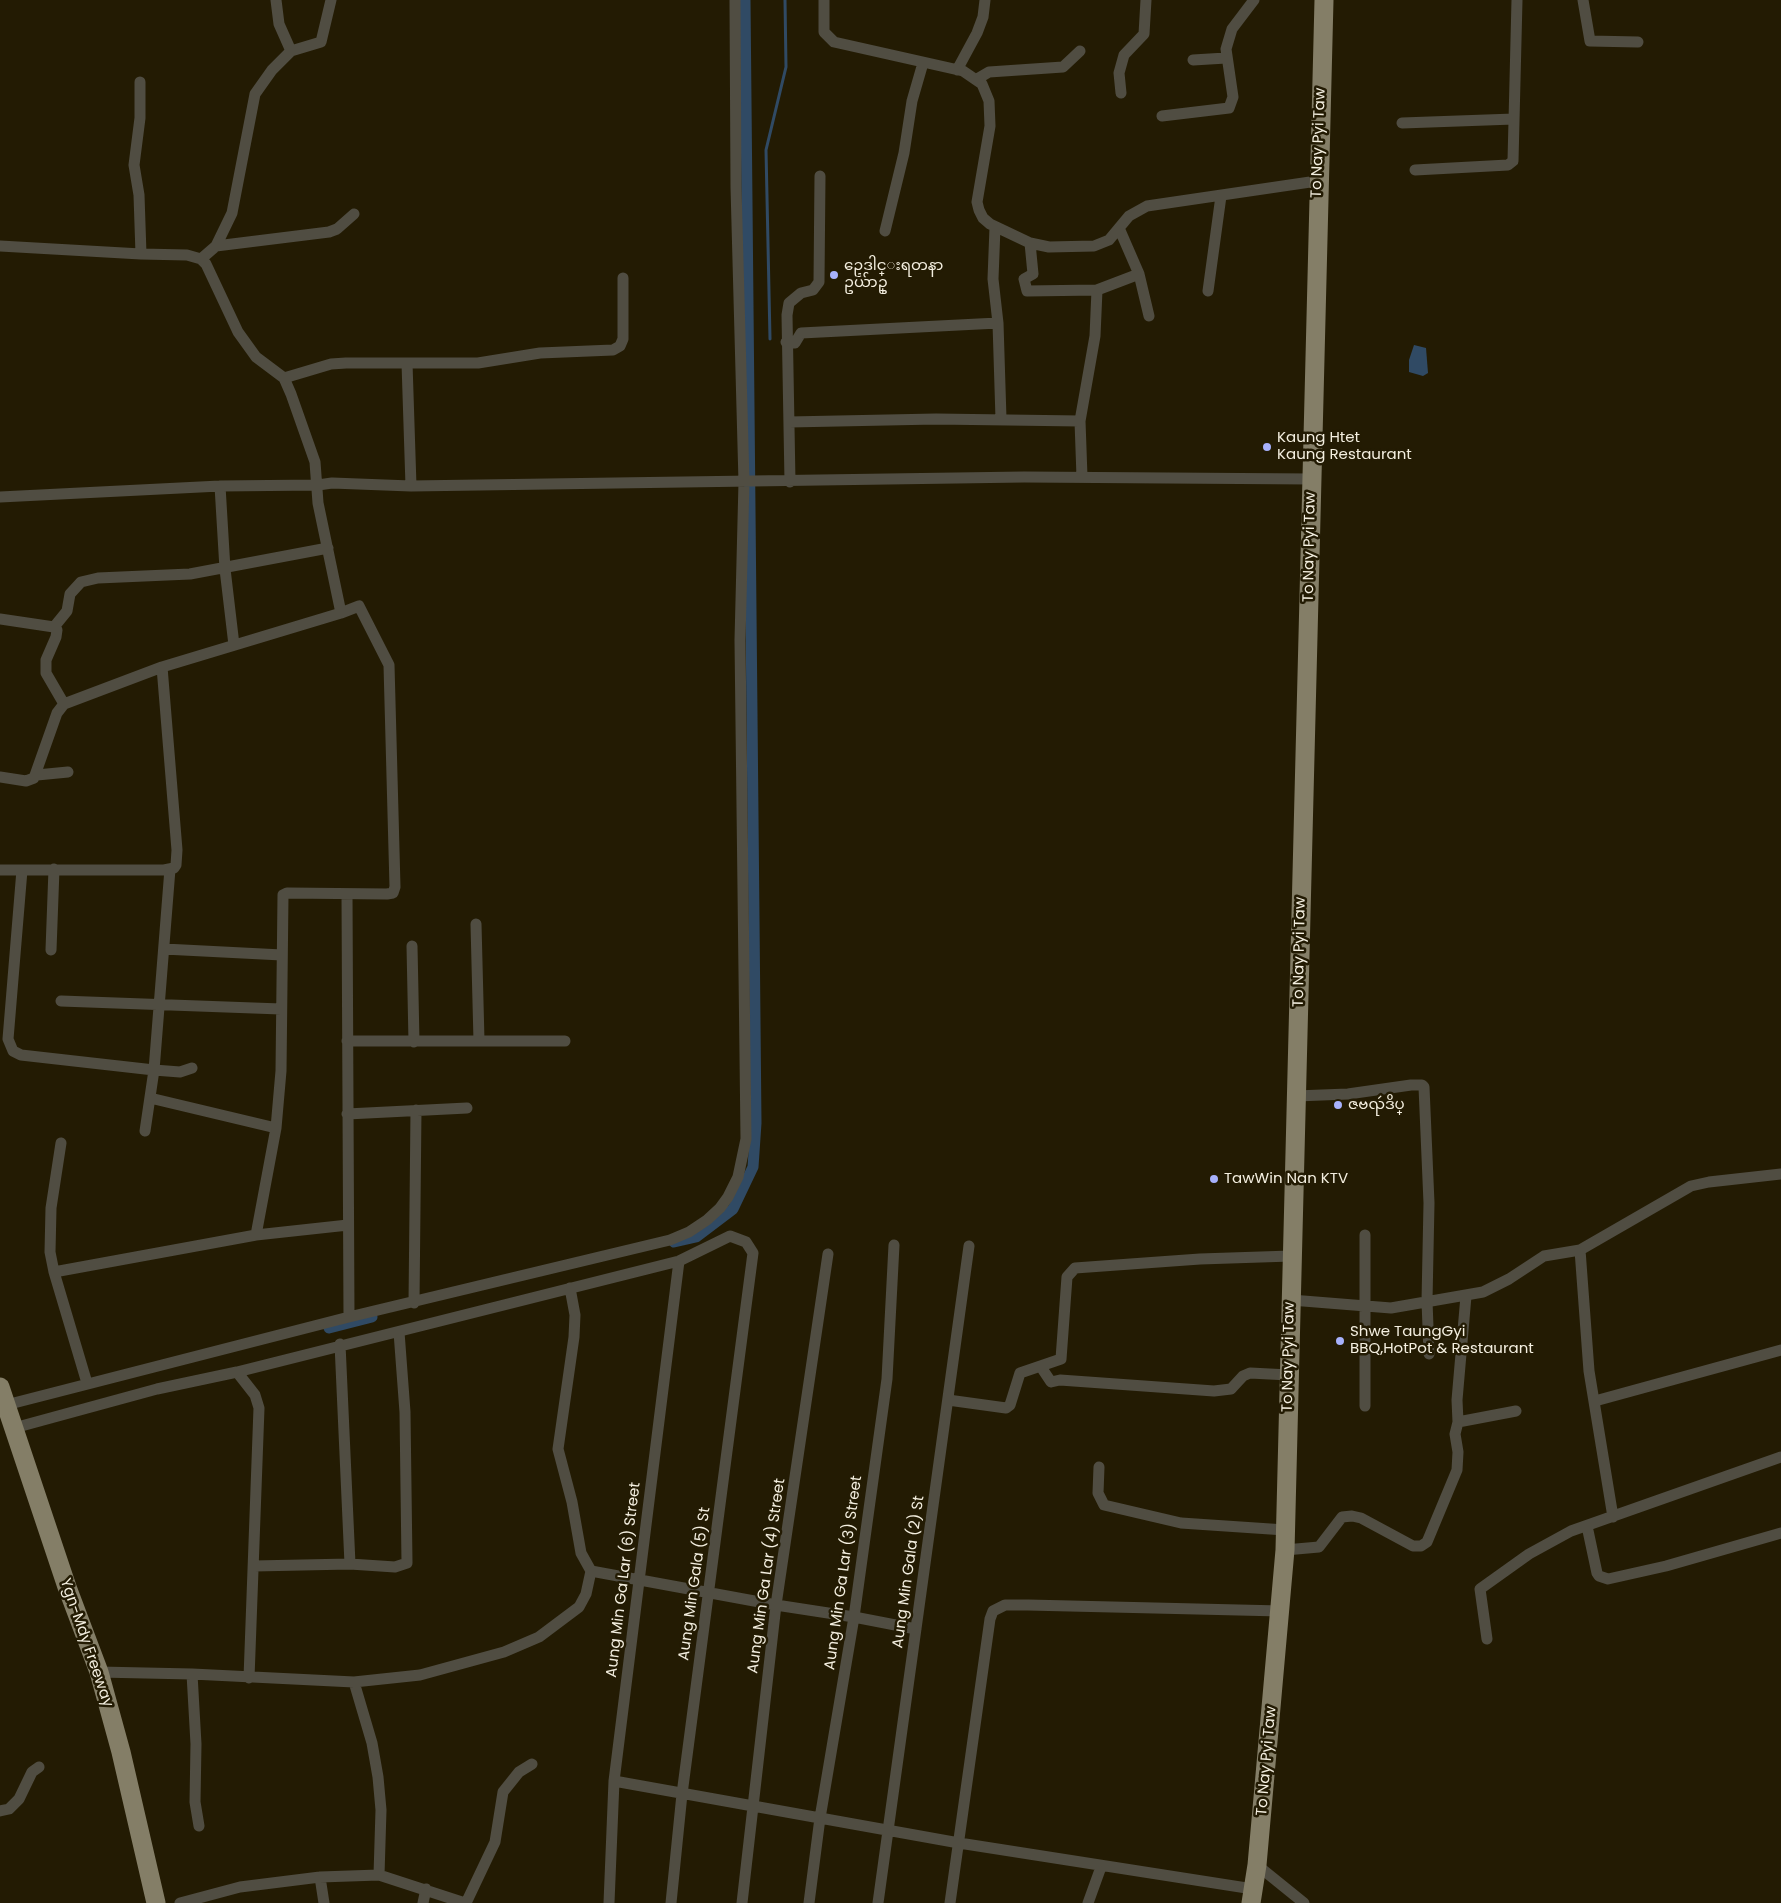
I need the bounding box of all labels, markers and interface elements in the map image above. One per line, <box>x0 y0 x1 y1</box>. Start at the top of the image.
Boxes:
street label: To Nay Pyi Taw <box>1308 88 1330 198</box>
place label: ဥေဒါင္းရတနာ ဥယ်ာဥ္ <box>844 257 943 292</box>
marker: ဥေဒါင္းရတနာ ဥယ်ာဥ္ <box>828 269 840 281</box>
place label: Kaung Htet Kaung Restaurant <box>1277 429 1412 464</box>
marker: Kaung Htet Kaung Restaurant <box>1261 441 1273 453</box>
street label: To Nay Pyi Taw <box>1300 492 1320 602</box>
street label: To Nay Pyi Taw <box>1290 897 1310 1007</box>
place label: ဇဗၺဴဒိပ္ <box>1348 1096 1405 1114</box>
marker: ဇဗၺဴဒိပ္ <box>1332 1099 1344 1111</box>
place label: TawWin Nan KTV <box>1224 1170 1348 1188</box>
marker: TawWin Nan KTV <box>1208 1173 1220 1185</box>
street label: To Nay Pyi Taw <box>1279 1302 1299 1412</box>
place label: Shwe TaungGyi BBQ,HotPot & Restaurant <box>1350 1323 1534 1358</box>
marker: Shwe TaungGyi BBQ,HotPot & Restaurant <box>1334 1335 1346 1347</box>
street label: Aung Min Ga Lar (3) Street <box>821 1475 867 1671</box>
street label: Aung Min Ga Lar (4) Street <box>744 1477 790 1675</box>
street label: Aung Min Ga Lar (6) Street <box>603 1481 645 1679</box>
street label: Aung Min Gala (2) St <box>889 1495 929 1649</box>
street label: Aung Min Gala (5) St <box>675 1506 715 1662</box>
street label: Ygn-Mdy Freeway <box>56 1576 116 1710</box>
street label: To Nay Pyi Taw <box>1253 1705 1281 1817</box>

